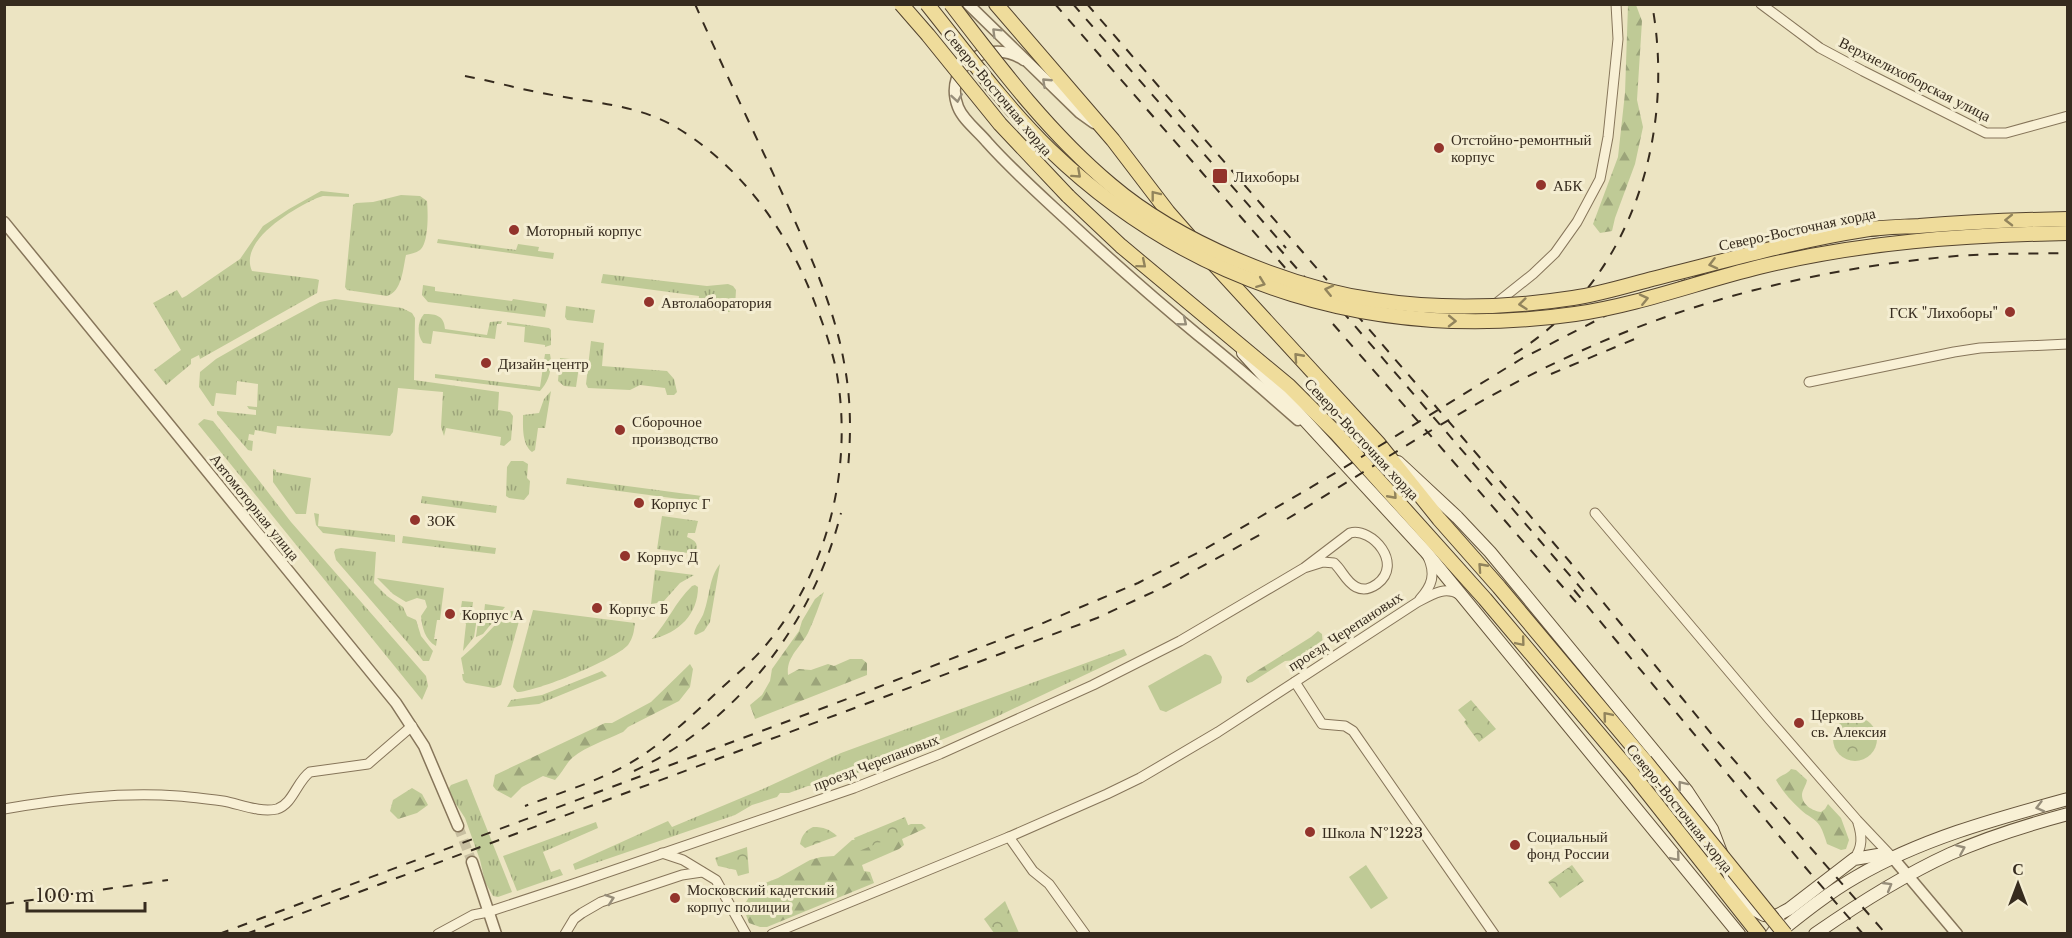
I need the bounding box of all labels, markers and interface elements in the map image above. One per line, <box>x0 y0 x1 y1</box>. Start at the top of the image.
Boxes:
street label: Северо-Восточная хорда <box>939 25 1057 160</box>
one-way arrow <box>992 29 1003 40</box>
street label: Верхнелихоборская улица <box>1836 33 1994 126</box>
one-way arrow <box>1043 78 1053 89</box>
one-way arrow <box>951 93 963 103</box>
place label: Отстойно-ремонтный корпус <box>1451 130 1591 166</box>
marker: Отстойно-ремонтный корпус <box>1432 141 1446 155</box>
one-way arrow <box>1070 167 1081 178</box>
marker: Лихоборы <box>1211 167 1229 185</box>
place label: Лихоборы <box>1234 167 1299 186</box>
place label: АБК <box>1553 176 1583 195</box>
marker: АБК <box>1534 178 1548 192</box>
one-way arrow <box>1152 191 1163 202</box>
street label: Северо-Восточная хорда <box>1717 203 1878 255</box>
one-way arrow <box>2005 214 2014 227</box>
place label: Моторный корпус <box>526 221 642 240</box>
marker: Моторный корпус <box>507 223 521 237</box>
one-way arrow <box>1135 256 1146 267</box>
one-way arrow <box>1708 256 1718 269</box>
one-way arrow <box>1256 276 1266 289</box>
one-way arrow <box>1324 284 1334 297</box>
place label: Автолаборатория <box>661 293 772 312</box>
one-way arrow <box>1639 293 1649 306</box>
marker: Автолаборатория <box>642 295 656 309</box>
one-way arrow <box>1518 297 1527 310</box>
place label: ГСК "Лихоборы" <box>1889 303 1998 322</box>
marker: ГСК "Лихоборы" <box>2003 305 2017 319</box>
one-way arrow <box>1176 315 1187 326</box>
one-way arrow <box>1447 315 1456 327</box>
one-way arrow <box>1294 353 1305 364</box>
place label: Дизайн-центр <box>498 354 589 373</box>
marker: Дизайн-центр <box>479 356 493 370</box>
street label: Северо-Восточная хорда <box>1301 374 1424 504</box>
place label: Сборочное производство <box>632 412 718 448</box>
marker: Сборочное производство <box>613 423 627 437</box>
street label: Автомоторная улица <box>206 450 304 565</box>
one-way arrow <box>1386 488 1397 499</box>
place label: Корпус Г <box>651 494 711 513</box>
marker: Корпус Г <box>632 496 646 510</box>
place label: ЗОК <box>427 511 456 530</box>
marker: ЗОК <box>408 513 422 527</box>
place label: Корпус Д <box>637 547 698 566</box>
marker: Корпус Д <box>618 549 632 563</box>
one-way arrow <box>1478 563 1489 574</box>
street label: проезд Черепановых <box>1284 587 1406 675</box>
place label: Корпус Б <box>609 599 668 618</box>
marker: Корпус Б <box>590 601 604 615</box>
place label: Корпус А <box>462 605 524 624</box>
marker: Корпус А <box>443 607 457 621</box>
one-way arrow <box>1514 635 1525 646</box>
place label: Церковь св. Алексия <box>1811 705 1887 741</box>
one-way arrow <box>1603 712 1614 723</box>
marker: Церковь св. Алексия <box>1792 716 1806 730</box>
street label: проезд Черепановых <box>810 729 942 795</box>
street label: Северо-Восточная хорда <box>1622 740 1738 876</box>
one-way arrow <box>1678 781 1689 792</box>
one-way arrow <box>2035 799 2045 812</box>
place label: Школа №1223 <box>1322 823 1423 842</box>
marker: Школа №1223 <box>1303 825 1317 839</box>
place label: Социальный фонд России <box>1527 827 1609 863</box>
marker: Социальный фонд России <box>1508 838 1522 852</box>
one-way arrow <box>1955 844 1966 856</box>
one-way arrow <box>1669 850 1680 861</box>
north arrow <box>1988 854 2048 914</box>
text: С <box>2012 859 2024 879</box>
scale bar <box>27 875 146 913</box>
place label: Московский кадетский корпус полиции <box>687 880 835 916</box>
one-way arrow <box>1882 882 1892 894</box>
text: 100 m <box>36 885 94 907</box>
marker: Московский кадетский корпус полиции <box>668 891 682 905</box>
one-way arrow <box>604 894 615 907</box>

